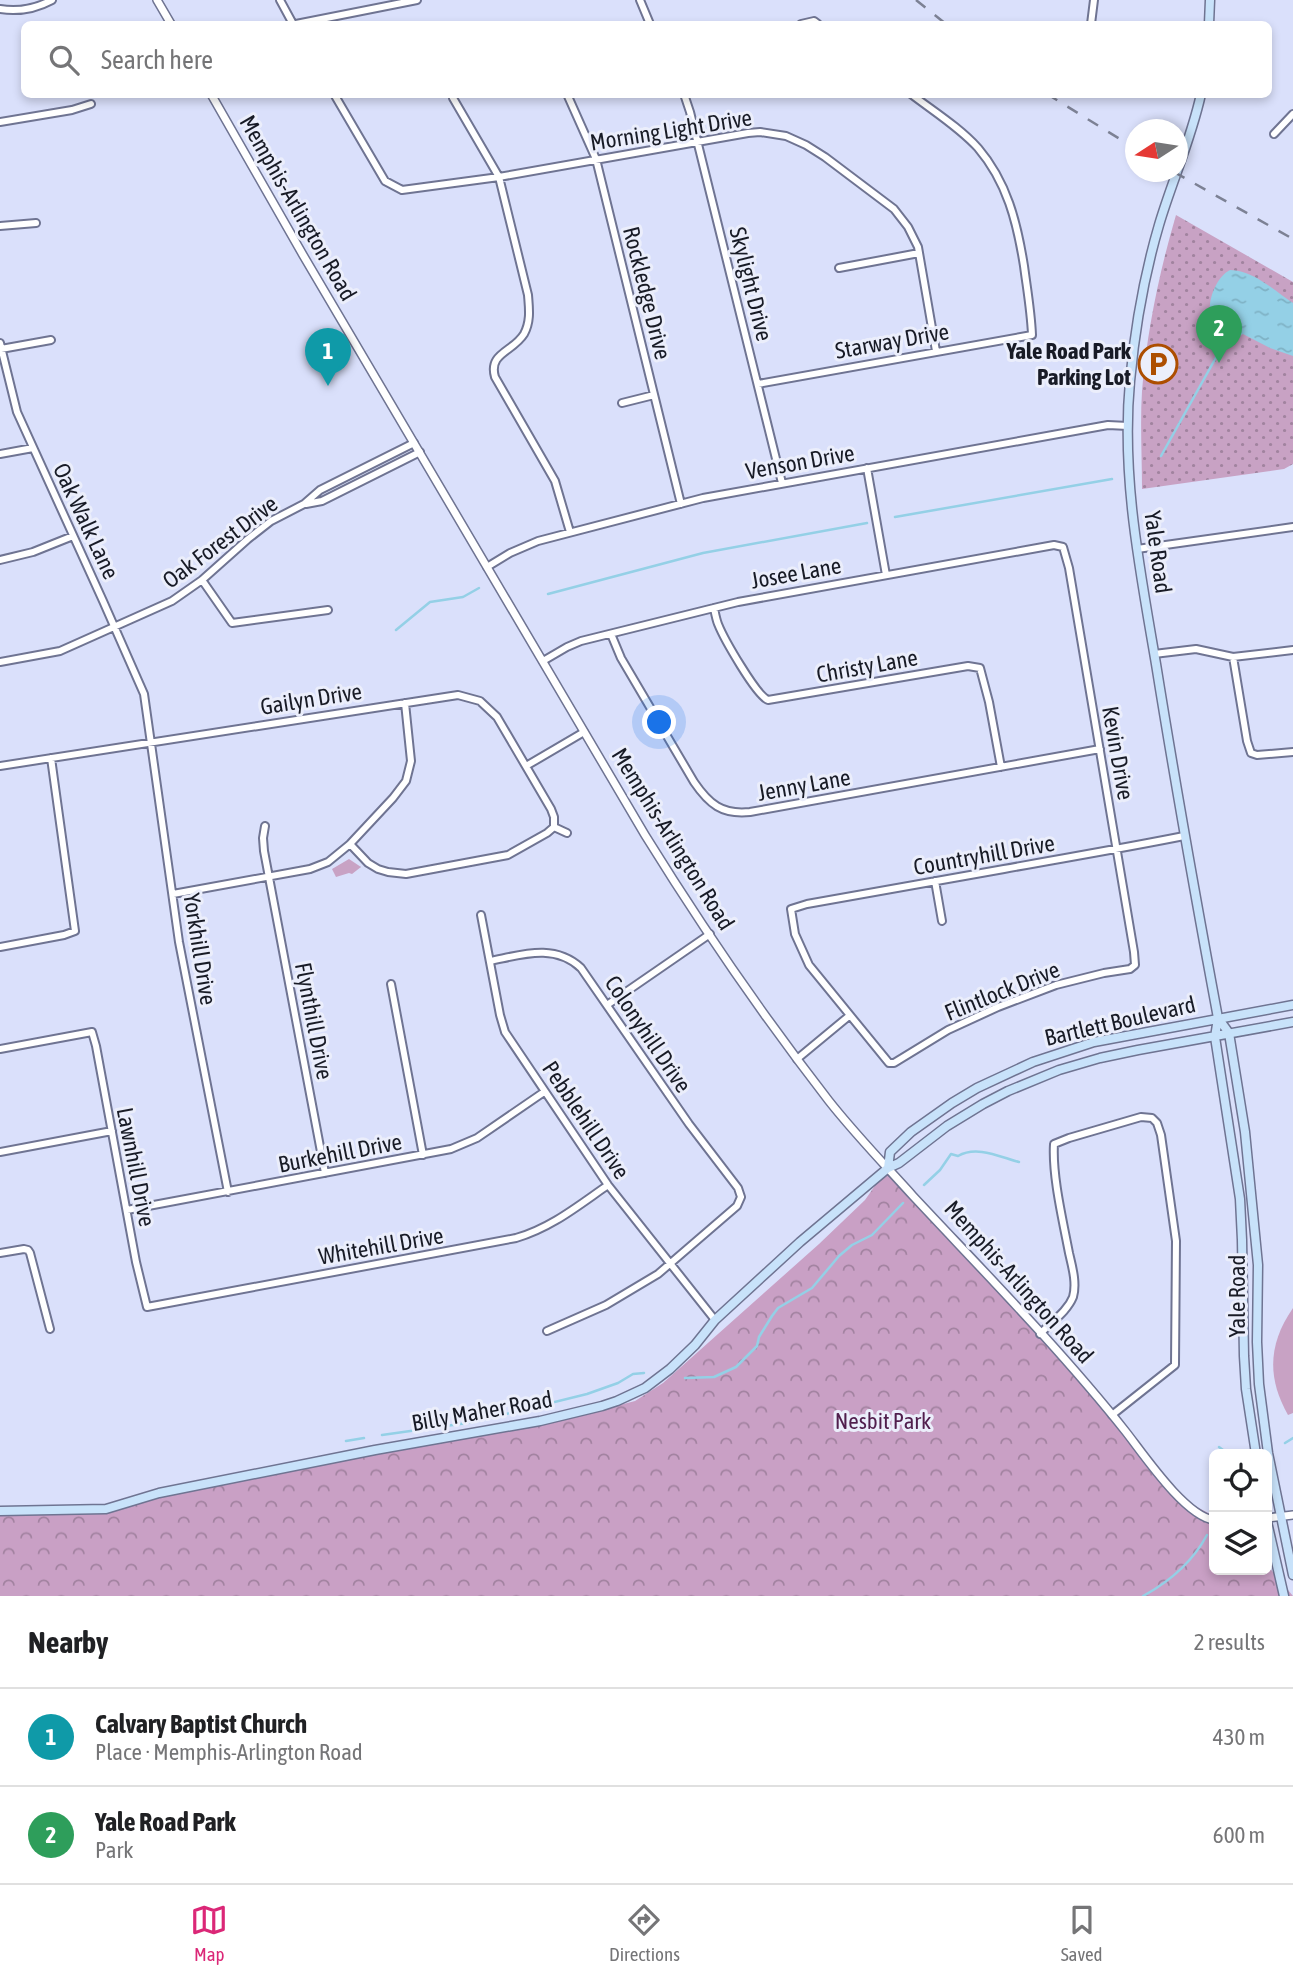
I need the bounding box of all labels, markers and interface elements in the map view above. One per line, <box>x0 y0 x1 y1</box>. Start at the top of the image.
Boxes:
search box <box>21 21 1272 98</box>
icon: search <box>45 41 83 79</box>
text: Search here <box>101 45 213 75</box>
street label: Morning Light Drive <box>588 104 754 156</box>
street label: Memphis-Arlington Road <box>234 111 362 305</box>
north arrow <box>1125 119 1188 182</box>
street label: Rockledge Drive <box>618 224 676 362</box>
street label: Skylight Drive <box>724 225 778 343</box>
pin: 2 <box>1196 305 1242 363</box>
street label: Starway Drive <box>833 318 951 364</box>
pin: 1 <box>305 328 351 386</box>
place label: Yale Road Park Parking Lot <box>1006 338 1132 390</box>
parking icon: Yale Road Park Parking Lot <box>1137 343 1179 385</box>
street label: Venson Drive <box>744 440 856 484</box>
street label: Oak Walk Lane <box>48 459 124 583</box>
street label: Oak Forest Drive <box>158 490 282 594</box>
street label: Yale Road <box>1139 509 1177 595</box>
street label: Josee Lane <box>749 552 843 594</box>
street label: Christy Lane <box>814 644 920 688</box>
street label: Gailyn Drive <box>258 678 364 720</box>
street label: Kevin Drive <box>1097 704 1139 802</box>
your location <box>642 705 676 739</box>
street label: Memphis-Arlington Road <box>606 743 740 935</box>
street label: Jenny Lane <box>755 764 853 806</box>
street label: Countryhill Drive <box>911 830 1057 880</box>
street label: Yorkhill Drive <box>178 891 222 1007</box>
street label: Flintlock Drive <box>941 956 1063 1026</box>
street label: Flynthill Drive <box>290 960 338 1082</box>
street label: Colonyhill Drive <box>600 971 696 1097</box>
street label: Bartlett Boulevard <box>1042 991 1198 1051</box>
street label: Pebblehill Drive <box>537 1056 635 1184</box>
street label: Lawnhill Drive <box>112 1105 160 1229</box>
street label: Burkehill Drive <box>276 1128 404 1178</box>
street label: Memphis-Arlington Road <box>939 1195 1099 1369</box>
street label: Whitehill Drive <box>317 1222 445 1270</box>
street label: Yale Road <box>1224 1255 1250 1337</box>
street label: Billy Maher Road <box>410 1386 554 1436</box>
park label: Nesbit Park <box>835 1408 931 1434</box>
map controls <box>1209 1449 1272 1575</box>
button: locate <box>1209 1449 1272 1512</box>
button: layers <box>1209 1512 1272 1575</box>
text: Nearby <box>28 1625 108 1659</box>
text: 2 results <box>1194 1629 1265 1655</box>
text: Calvary Baptist Church <box>95 1709 307 1739</box>
text: 1 <box>46 1724 56 1750</box>
text: 430 m <box>1213 1724 1265 1750</box>
text: Place · Memphis-Arlington Road <box>95 1739 363 1765</box>
text: Yale Road Park <box>95 1807 236 1837</box>
text: 2 <box>46 1822 56 1848</box>
text: 600 m <box>1213 1822 1265 1848</box>
text: Park <box>95 1837 133 1863</box>
tab: Map <box>190 1901 228 1965</box>
tab: Directions <box>609 1901 680 1965</box>
tab: Saved <box>1061 1901 1103 1965</box>

